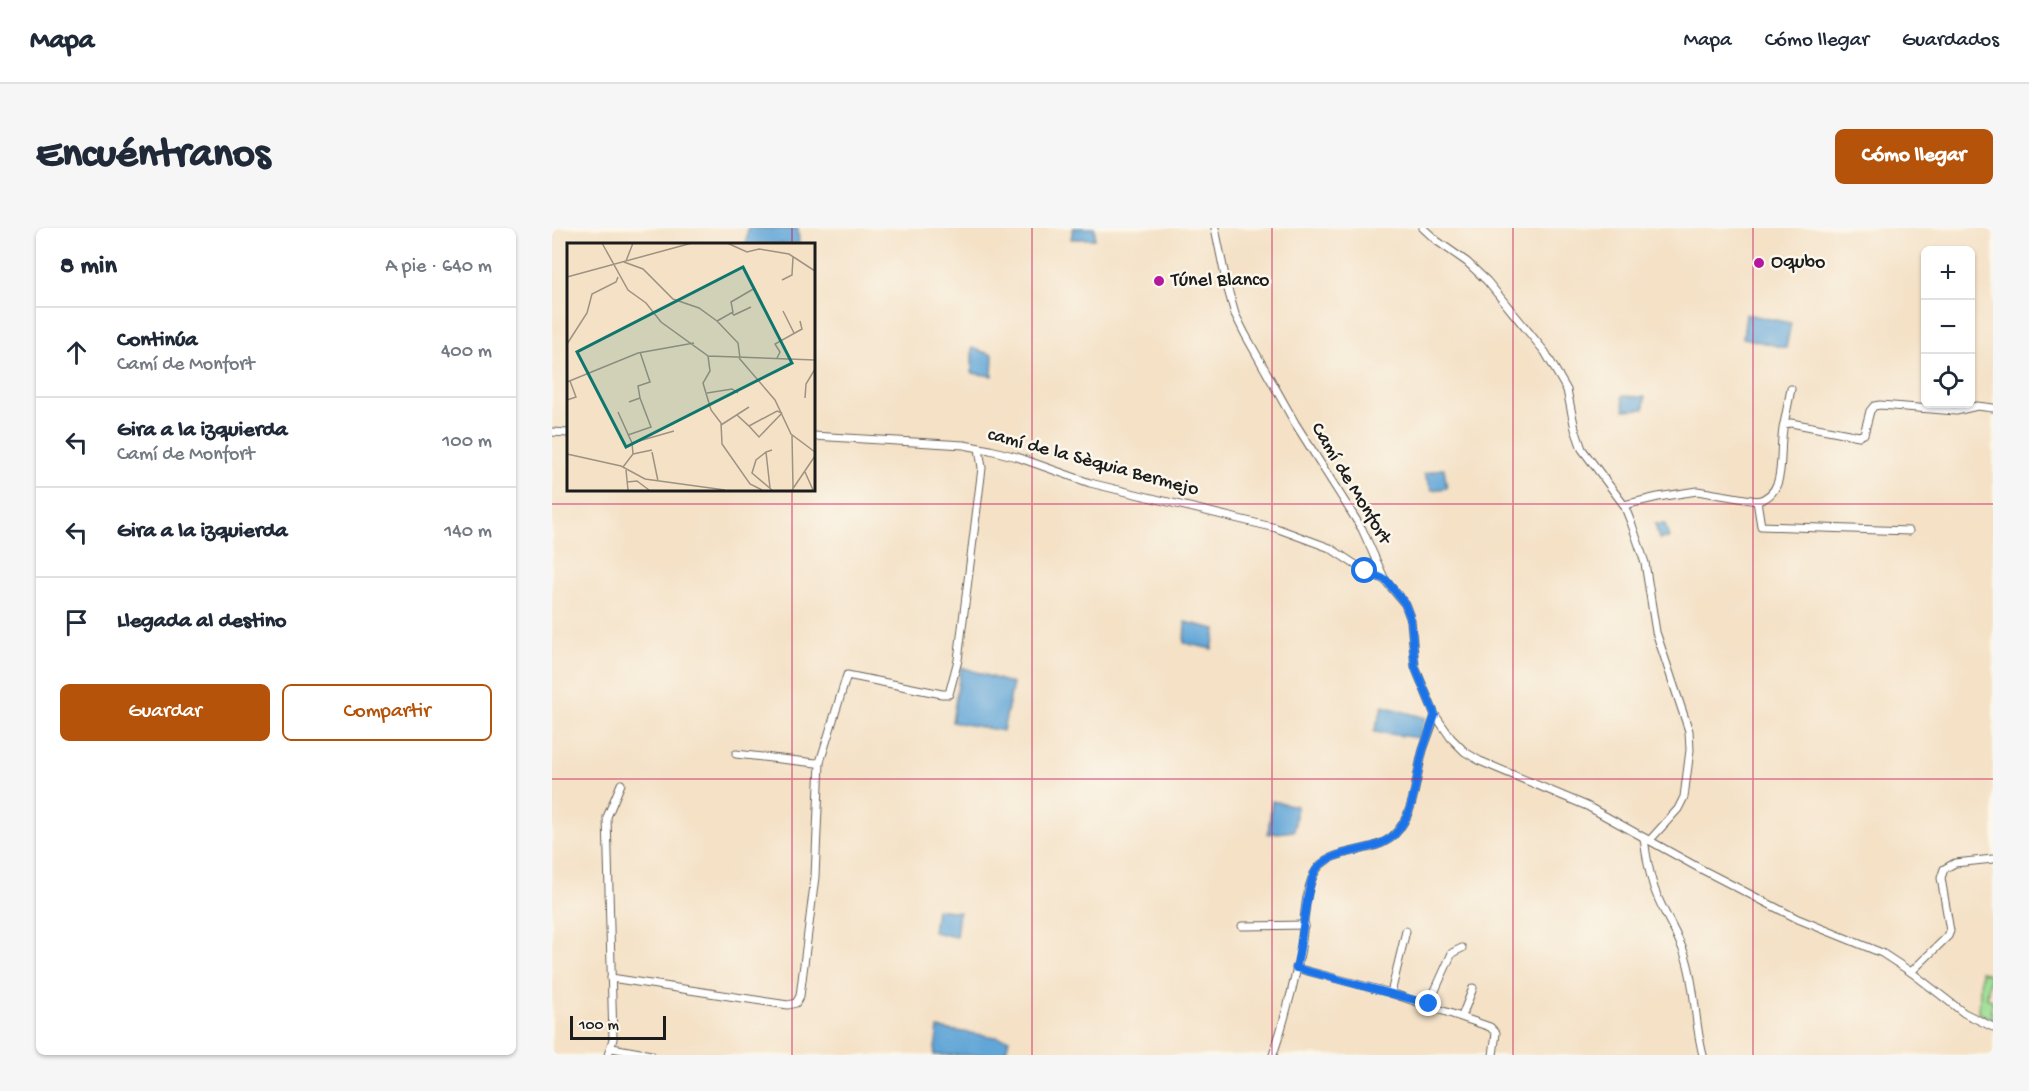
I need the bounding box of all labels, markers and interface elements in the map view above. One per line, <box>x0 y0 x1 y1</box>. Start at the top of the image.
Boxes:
text: Mapa <box>30 25 94 58</box>
text: Mapa <box>1683 29 1732 54</box>
text: Cómo llegar <box>1765 29 1869 54</box>
text: Guardados <box>1902 29 1999 54</box>
button: Cómo llegar <box>1835 129 1993 184</box>
text: Encuéntranos <box>36 132 270 181</box>
inset map <box>567 243 814 490</box>
map controls <box>1921 246 1975 408</box>
button: + <box>1921 246 1975 300</box>
text: 8 min <box>60 252 117 283</box>
place label: Oqubo <box>1771 252 1825 275</box>
text: A pie · 640 m <box>385 256 492 279</box>
marker: Oqubo <box>1752 256 1766 270</box>
place label: Túnel Blanco <box>1170 270 1269 293</box>
marker: Túnel Blanco <box>1152 274 1166 288</box>
button: − <box>1921 300 1975 354</box>
text: Continúa <box>117 328 198 354</box>
icon: ahead <box>60 336 93 369</box>
text: 400 m <box>441 341 492 364</box>
text: Camí de Monfort <box>117 354 255 377</box>
button: locate <box>1921 354 1975 408</box>
text: Gira a la izquierda <box>117 418 288 444</box>
street label: Camí de Monfort <box>1305 419 1396 550</box>
street label: camí de la Sèquia Bermejo <box>985 424 1201 502</box>
icon: left <box>60 426 93 459</box>
text: 100 m <box>442 431 492 454</box>
text: Camí de Monfort <box>117 444 255 467</box>
icon: left <box>60 516 93 549</box>
text: Gira a la izquierda <box>117 519 288 545</box>
text: 140 m <box>444 521 492 544</box>
route start <box>1351 557 1377 583</box>
icon: arrive <box>60 606 93 639</box>
text: Llegada al destino <box>117 609 287 635</box>
button: Guardar <box>60 684 270 741</box>
button: Compartir <box>282 684 492 741</box>
route end <box>1415 990 1441 1016</box>
scale bar <box>570 1013 666 1040</box>
text: 100 m <box>579 1017 619 1036</box>

